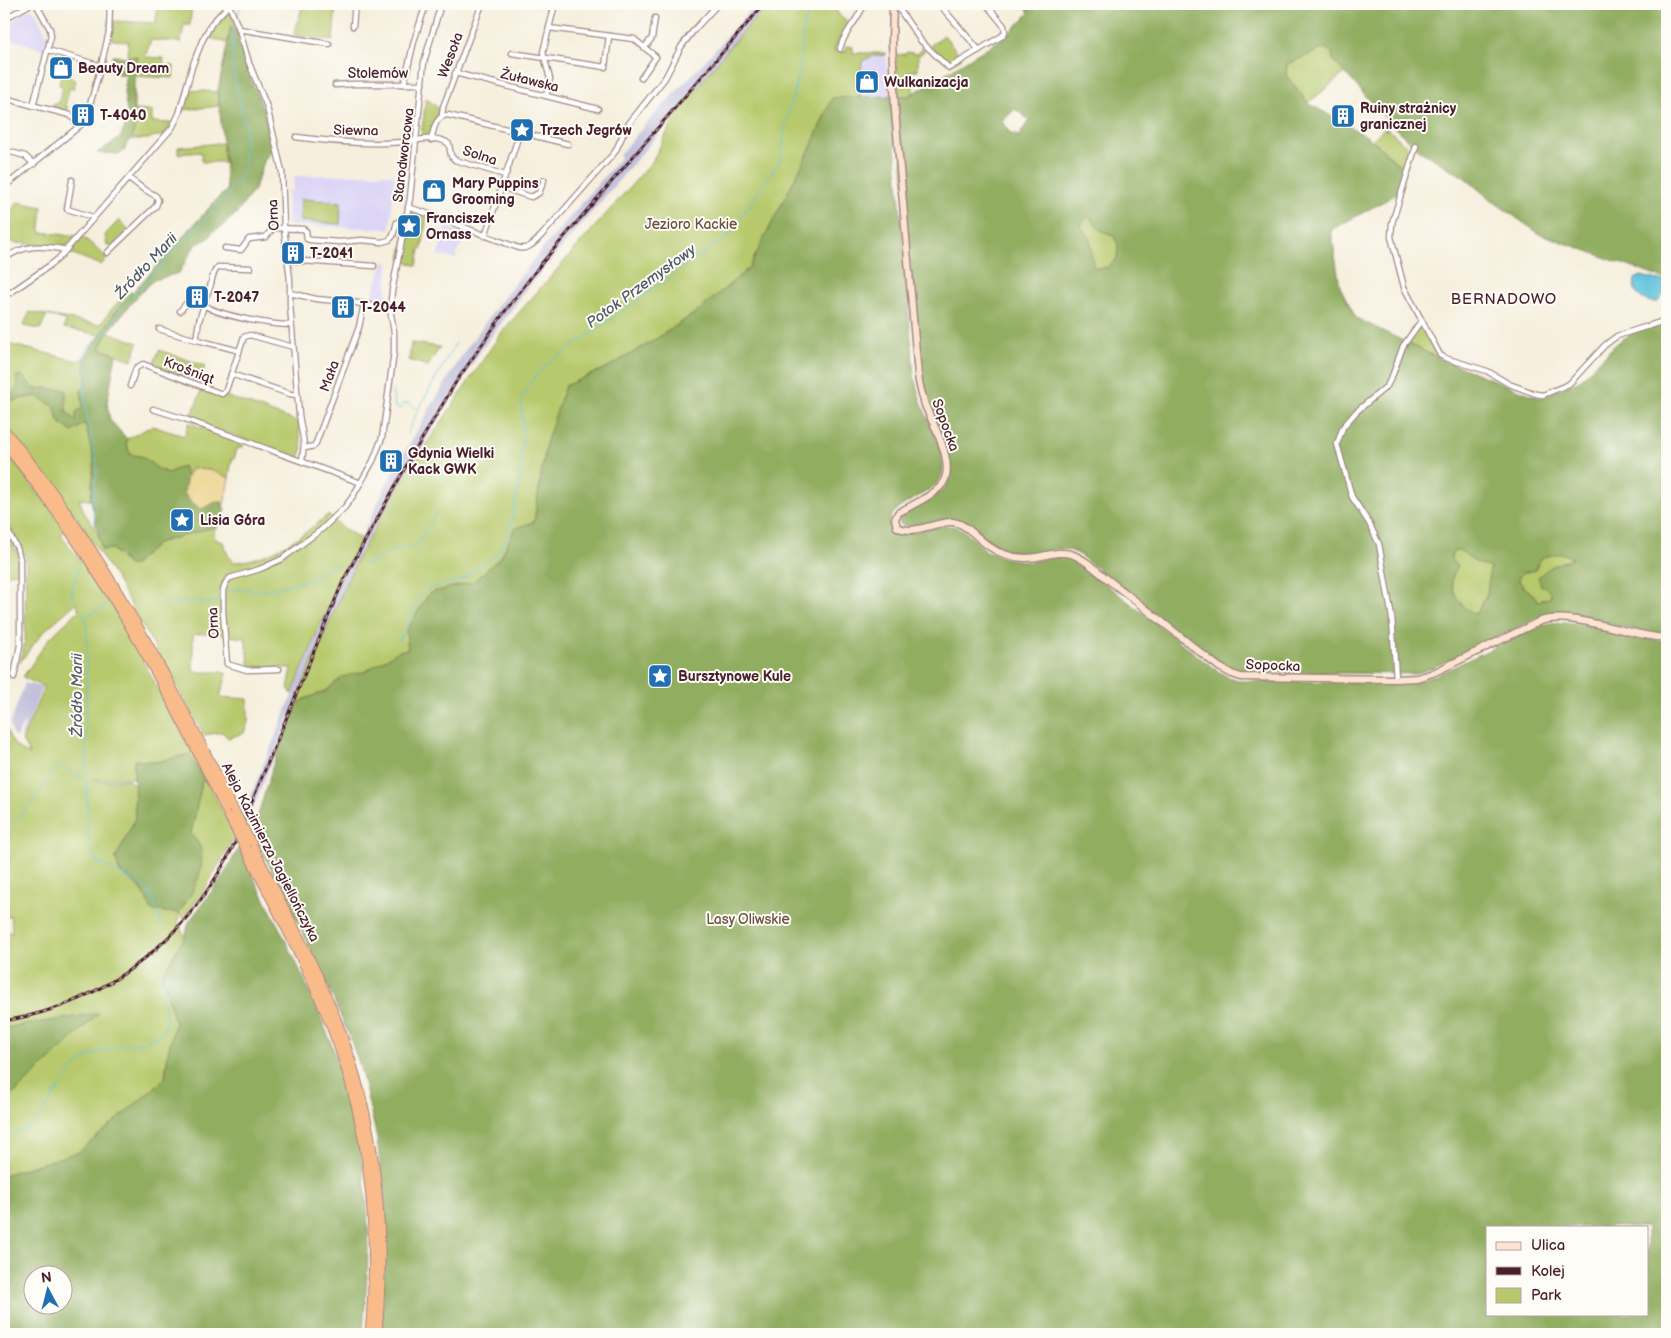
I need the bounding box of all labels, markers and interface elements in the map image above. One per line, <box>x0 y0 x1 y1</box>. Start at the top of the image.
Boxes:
street label: Wesoła <box>434 30 467 80</box>
shop icon: Beauty Dream <box>48 55 74 81</box>
place label: Beauty Dream <box>78 60 169 77</box>
street label: Żuławska <box>498 64 561 96</box>
street label: Stolemów <box>348 65 409 82</box>
shop icon: Wulkanizacja <box>854 69 880 95</box>
place label: Wulkanizacja <box>884 74 969 91</box>
place label: Ruiny strażnicy granicznej <box>1360 100 1457 133</box>
building icon: T-4040 <box>70 102 96 128</box>
building icon: Ruiny strażnicy granicznej <box>1330 103 1356 129</box>
place label: T-4040 <box>100 107 147 124</box>
street label: Starodworcowa <box>389 107 418 203</box>
place icon: Trzech Jegrów <box>509 117 535 143</box>
street label: Siewna <box>333 122 379 139</box>
place label: Trzech Jegrów <box>540 122 633 139</box>
street label: Solna <box>460 142 499 169</box>
place label: Mary Puppins Grooming <box>452 175 539 208</box>
shop icon: Mary Puppins Grooming <box>421 178 447 204</box>
street label: Orna <box>264 199 283 231</box>
place label: Franciszek Ornass <box>426 210 495 243</box>
place icon: Franciszek Ornass <box>396 213 422 239</box>
park label: Jezioro Kackie <box>645 216 737 233</box>
water label: Źródło Marii <box>110 229 182 304</box>
building icon: T-2041 <box>280 240 306 266</box>
water label: Potok Przemysłowy <box>583 240 701 332</box>
place label: T-2041 <box>310 245 353 262</box>
building icon: T-2047 <box>184 284 210 310</box>
place label: T-2047 <box>214 289 260 306</box>
district label: BERNADOWO <box>1451 290 1557 309</box>
building icon: T-2044 <box>330 294 356 320</box>
place label: T-2044 <box>360 299 407 316</box>
street label: Krośniąt <box>161 353 217 388</box>
street label: Mała <box>316 358 343 394</box>
street label: Sopocka <box>928 397 963 454</box>
place label: Gdynia Wielki Kack GWK <box>408 445 494 478</box>
building icon: Gdynia Wielki Kack GWK <box>378 448 404 474</box>
place icon: Lisia Góra <box>169 507 195 533</box>
place label: Lisia Góra <box>200 512 265 529</box>
street label: Orna <box>204 607 223 639</box>
water label: Źródło Marii <box>68 653 87 738</box>
street label: Sopocka <box>1245 656 1301 675</box>
place icon: Bursztynowe Kule <box>647 663 673 689</box>
place label: Bursztynowe Kule <box>678 668 791 685</box>
street label: Aleja Kazimierza Jagiellończyka <box>218 760 323 945</box>
park label: Lasy Oliwskie <box>706 911 790 928</box>
legend <box>1486 1226 1648 1316</box>
text: Ulica <box>1531 1236 1565 1255</box>
text: Kolej <box>1531 1262 1565 1281</box>
north arrow <box>22 1266 72 1316</box>
text: N <box>40 1269 53 1287</box>
text: Park <box>1531 1286 1562 1305</box>

